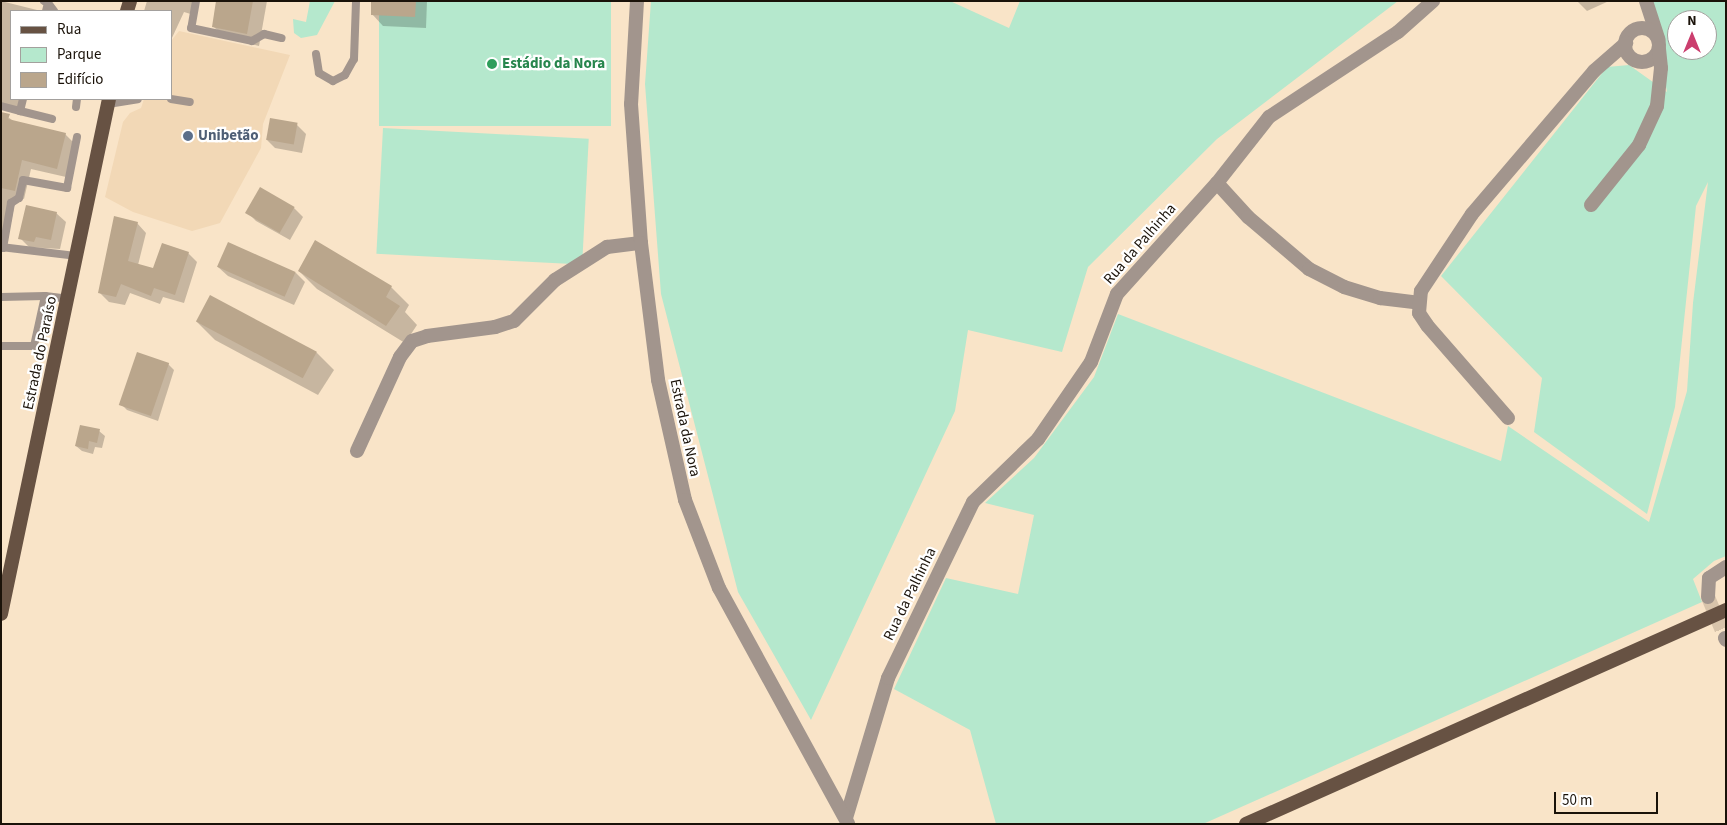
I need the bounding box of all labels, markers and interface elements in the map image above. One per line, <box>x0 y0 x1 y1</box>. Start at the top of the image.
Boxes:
legend <box>10 10 172 100</box>
north arrow <box>1667 10 1717 60</box>
text: N <box>1687 11 1697 31</box>
text: Rua <box>57 19 81 40</box>
text: Parque <box>57 44 101 65</box>
place label: Estádio da Nora <box>502 55 605 73</box>
marker: Estádio da Nora <box>486 58 498 70</box>
text: Edifício <box>57 69 104 90</box>
place label: Unibetão <box>198 127 259 145</box>
marker: Unibetão <box>182 130 194 142</box>
street label: Rua da Palhinha <box>1100 200 1180 288</box>
street label: Estrada do Paraíso <box>19 295 61 411</box>
street label: Estrada da Nora <box>666 378 704 478</box>
street label: Rua da Palhinha <box>880 545 940 643</box>
scale bar <box>1557 782 1661 814</box>
text: 50 m <box>1562 790 1592 811</box>

